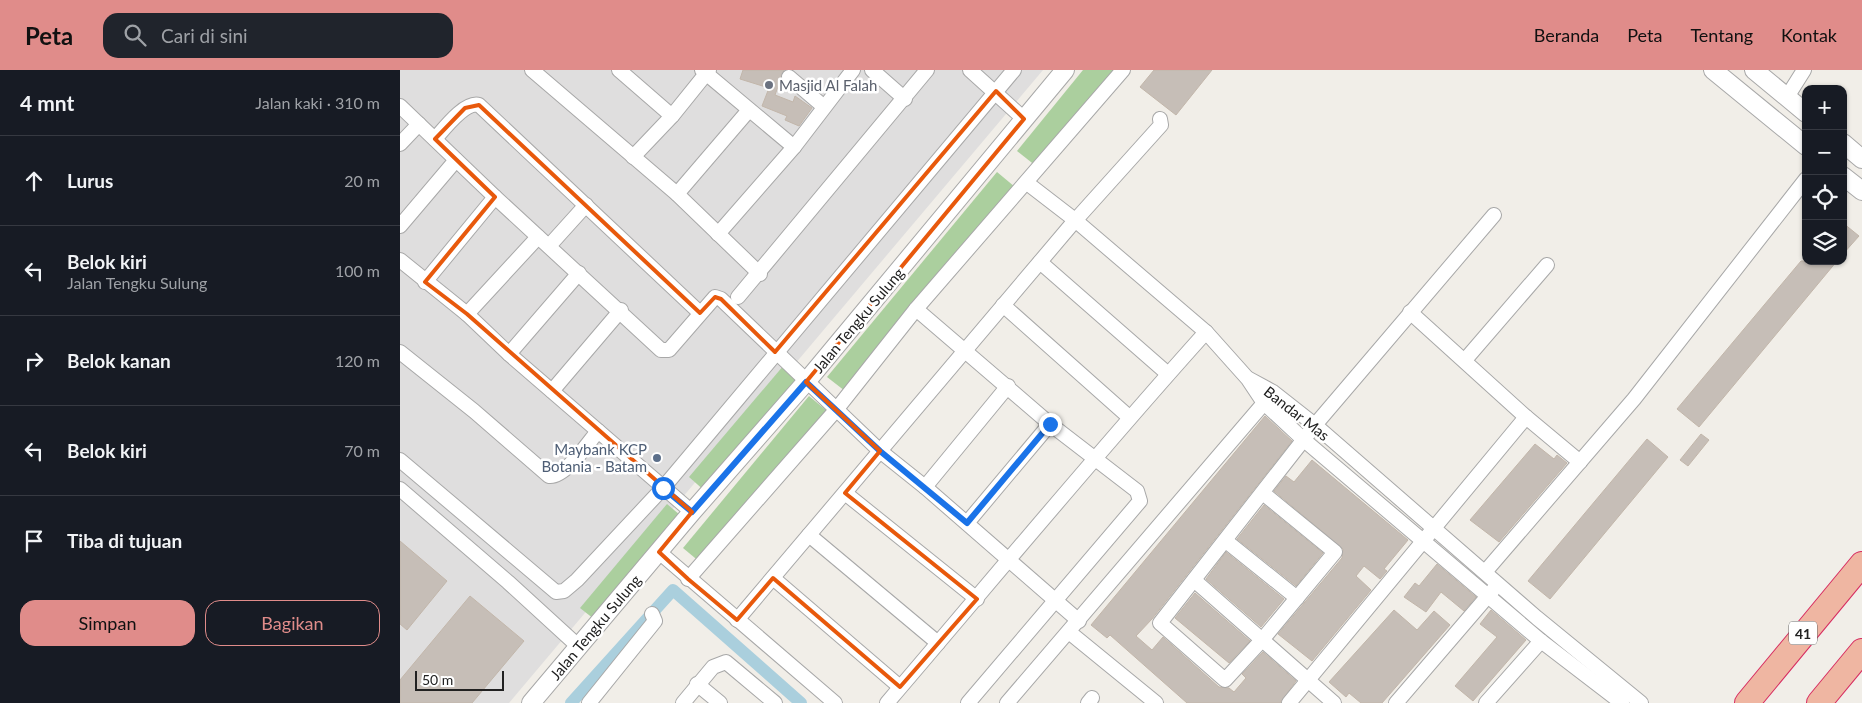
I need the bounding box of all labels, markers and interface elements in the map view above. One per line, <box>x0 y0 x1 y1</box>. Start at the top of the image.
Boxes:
search box <box>103 13 453 58</box>
text: Peta <box>25 21 73 50</box>
icon: search <box>121 21 149 49</box>
text: Cari di sini <box>161 24 248 47</box>
text: Beranda <box>1534 24 1599 46</box>
text: Peta <box>1627 24 1662 46</box>
text: Tentang <box>1690 24 1753 46</box>
text: Kontak <box>1781 24 1837 46</box>
place label: Masjid Al Falah <box>779 76 877 94</box>
marker: Masjid Al Falah <box>763 79 775 91</box>
map controls <box>1802 85 1847 265</box>
button: + <box>1802 85 1847 130</box>
text: 4 mnt <box>20 90 74 115</box>
text: Jalan kaki · 310 m <box>255 93 380 112</box>
button: − <box>1802 130 1847 175</box>
icon: ahead <box>20 167 48 195</box>
text: Lurus <box>67 169 113 192</box>
text: 20 m <box>344 171 380 190</box>
button: locate <box>1802 175 1847 220</box>
button: layers <box>1802 220 1847 265</box>
text: Belok kiri <box>67 250 147 273</box>
icon: left <box>20 257 48 285</box>
text: 100 m <box>335 261 380 280</box>
street label: Jalan Tengku Sulung <box>809 264 907 376</box>
text: Jalan Tengku Sulung <box>67 273 207 292</box>
icon: right <box>20 347 48 375</box>
text: Belok kanan <box>67 349 171 372</box>
text: 120 m <box>335 351 380 370</box>
street label: Bandar Mas <box>1261 382 1333 444</box>
route end <box>1039 413 1062 436</box>
icon: left <box>20 437 48 465</box>
text: Belok kiri <box>67 439 147 462</box>
place label: Maybank KCP Botania - Batam <box>541 440 647 475</box>
text: 70 m <box>344 441 380 460</box>
marker: Maybank KCP Botania - Batam <box>651 452 663 464</box>
route start <box>652 477 675 500</box>
icon: arrive <box>20 527 48 555</box>
text: Tiba di tujuan <box>67 529 182 552</box>
street label: Jalan Tengku Sulung <box>546 571 644 683</box>
button: Simpan <box>20 600 195 646</box>
button: Bagikan <box>205 600 380 646</box>
road number: 41 <box>1789 622 1817 644</box>
scale bar <box>415 668 504 691</box>
text: 50 m <box>422 671 453 688</box>

